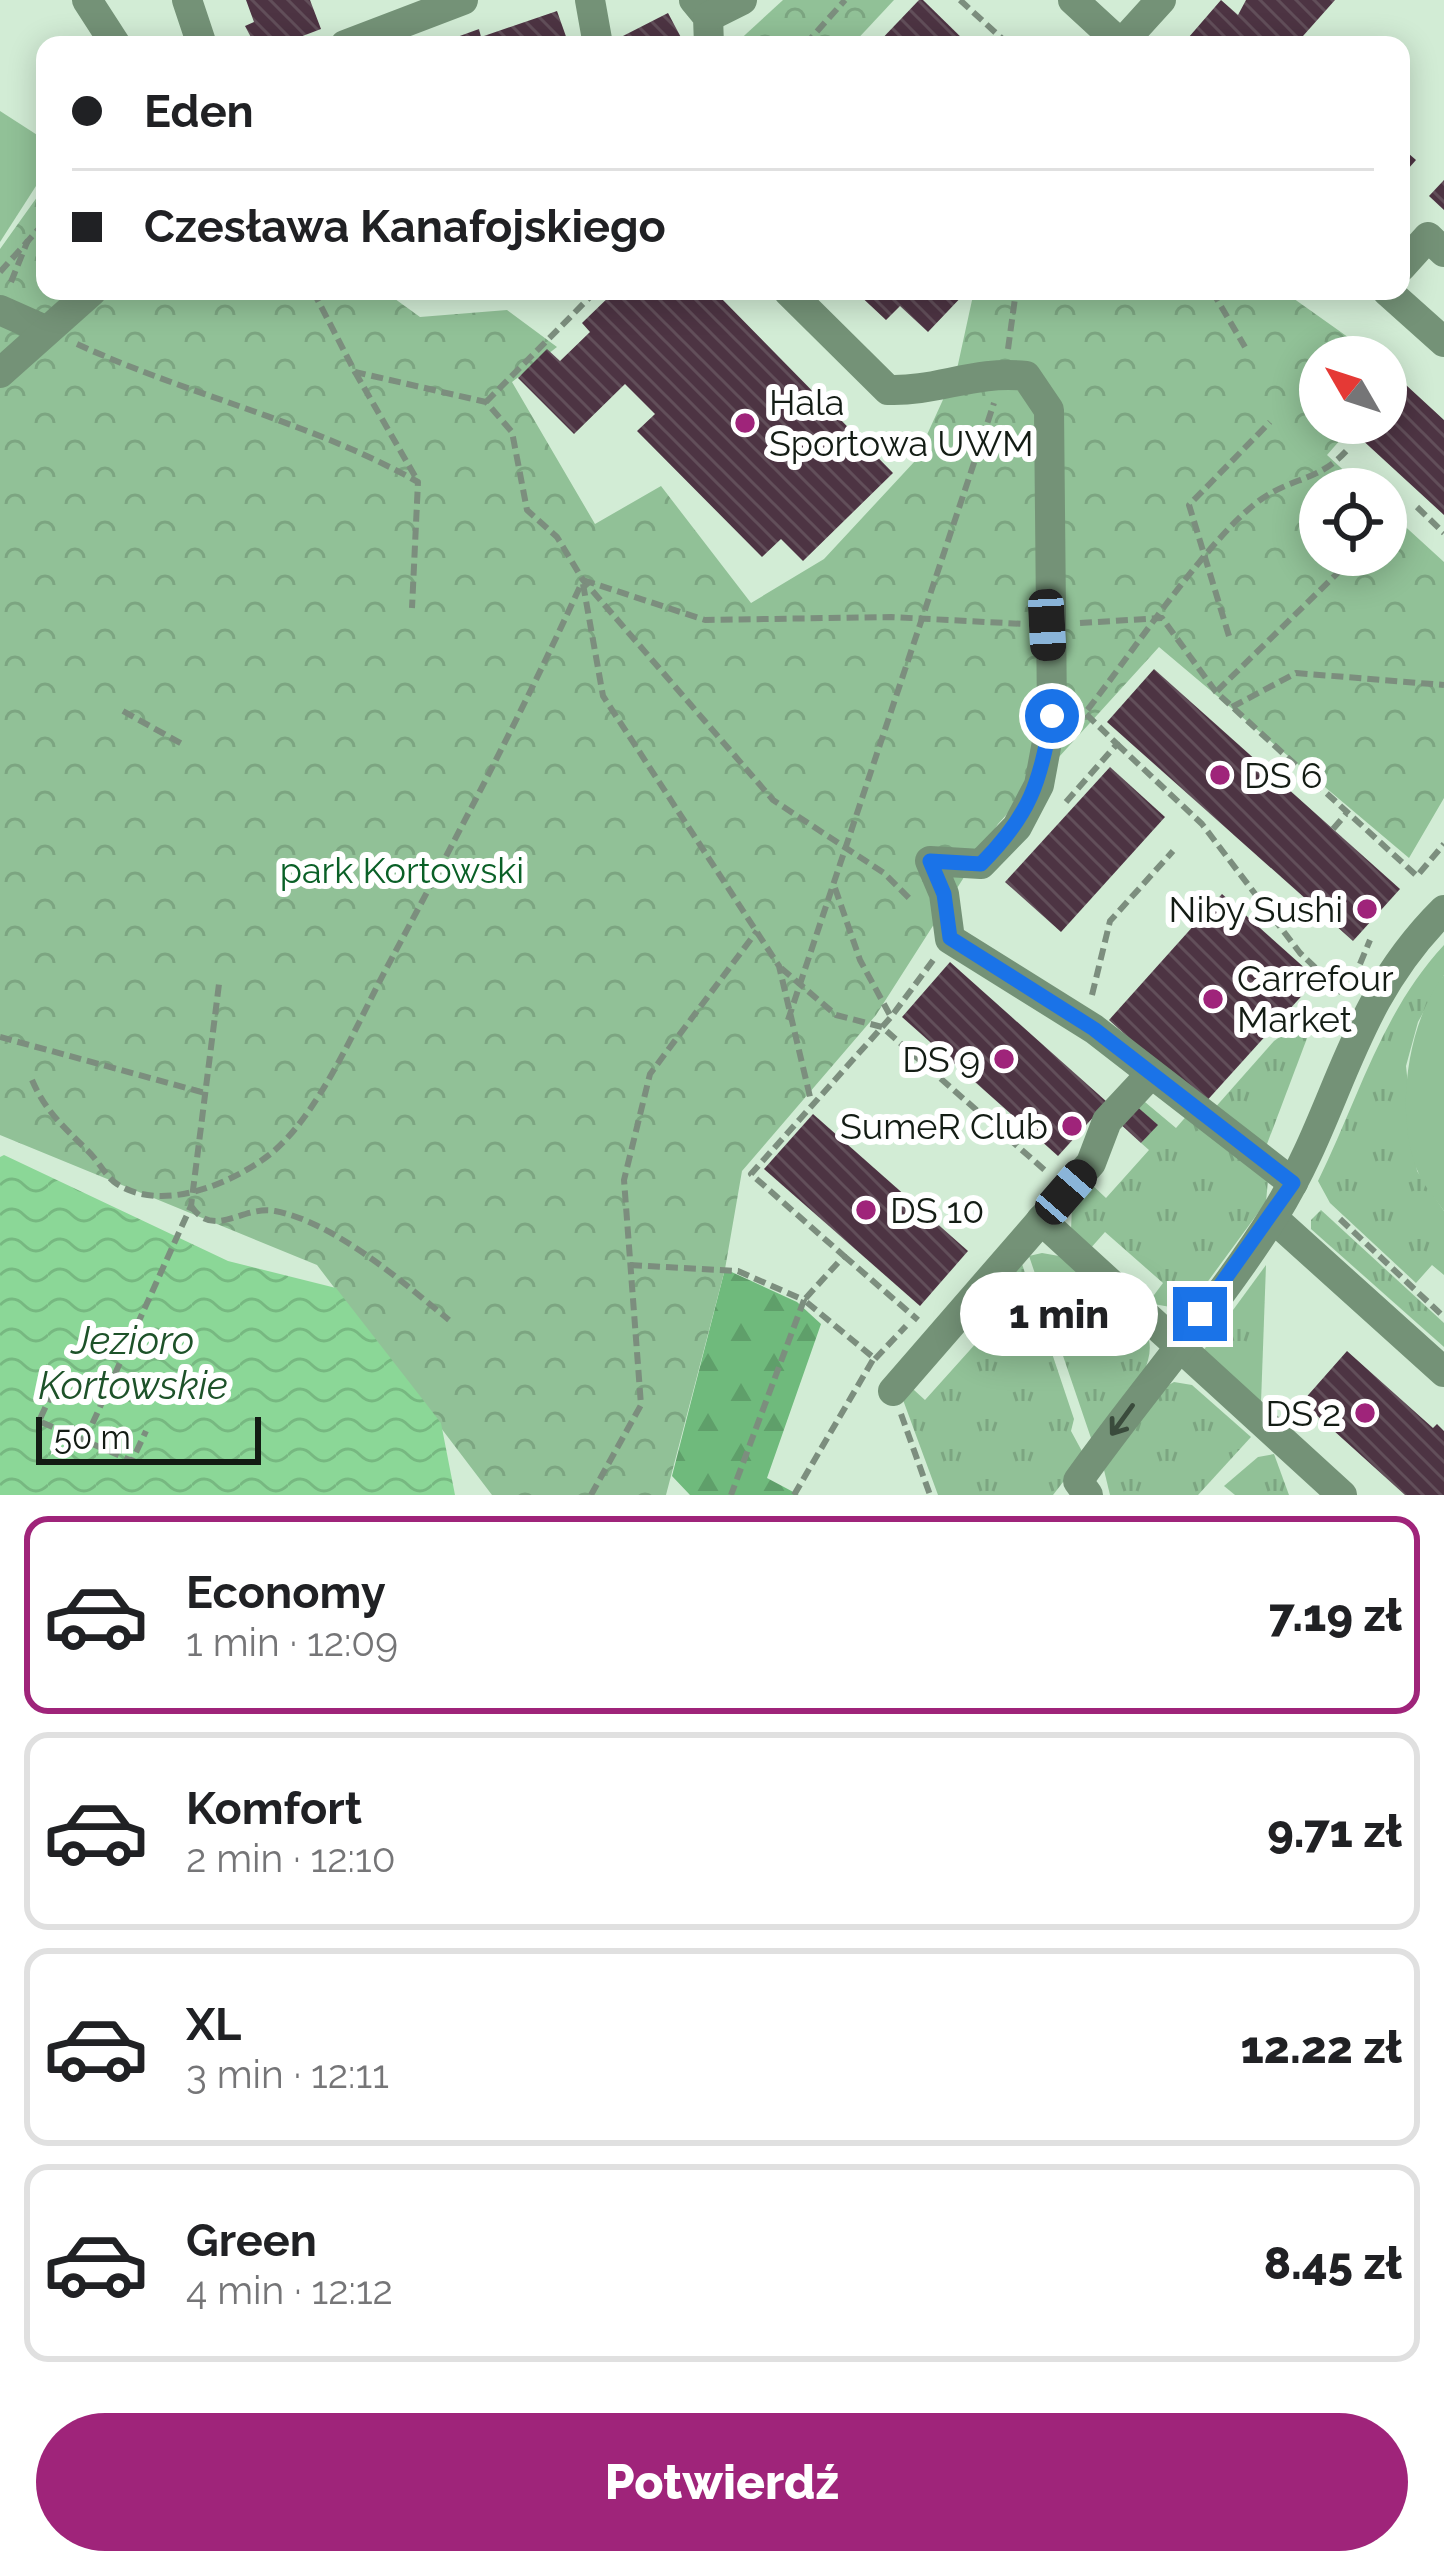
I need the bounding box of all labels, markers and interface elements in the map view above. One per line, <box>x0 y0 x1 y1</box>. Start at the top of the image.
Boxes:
text: Eden <box>144 85 254 138</box>
text: Czesława Kanafojskiego <box>144 200 666 253</box>
north arrow <box>1299 336 1407 444</box>
map controls <box>1299 336 1407 576</box>
place label: Hala Sportowa UWM <box>769 381 1034 464</box>
marker: Hala Sportowa UWM <box>732 410 758 436</box>
button: locate <box>1299 468 1407 576</box>
car <box>1027 588 1067 662</box>
route start <box>1025 689 1079 743</box>
place label: DS 6 <box>1244 754 1322 796</box>
marker: DS 6 <box>1207 762 1233 788</box>
park label: park Kortowski <box>280 849 524 891</box>
place label: Niby Sushi <box>1169 888 1343 930</box>
marker: Niby Sushi <box>1354 896 1380 922</box>
place label: Carrefour Market <box>1237 957 1394 1040</box>
marker: Carrefour Market <box>1200 986 1226 1012</box>
place label: DS 9 <box>902 1038 980 1080</box>
marker: DS 9 <box>991 1046 1017 1072</box>
place label: SumeR Club <box>840 1105 1048 1147</box>
marker: SumeR Club <box>1059 1113 1085 1139</box>
car <box>1029 1153 1103 1231</box>
place label: DS 10 <box>890 1189 984 1231</box>
marker: DS 10 <box>853 1197 879 1223</box>
callout: 1 min <box>960 1272 1158 1356</box>
route end <box>1173 1287 1227 1341</box>
text: 1 min <box>1009 1291 1109 1337</box>
water label: Jezioro Kortowskie <box>38 1317 228 1408</box>
place label: DS 2 <box>1265 1392 1341 1434</box>
marker: DS 2 <box>1352 1400 1378 1426</box>
one-way arrow <box>1109 1403 1135 1436</box>
scale bar <box>36 1411 261 1464</box>
text: 50 m <box>54 1418 131 1457</box>
icon: car <box>42 1561 150 1669</box>
text: Economy <box>186 1566 386 1619</box>
text: 7.19 zł <box>1269 1589 1402 1642</box>
text: 1 min · 12:09 <box>186 1619 398 1665</box>
icon: car <box>42 1777 150 1885</box>
text: Komfort <box>186 1782 362 1835</box>
text: 9.71 zł <box>1267 1805 1402 1858</box>
text: 2 min · 12:10 <box>186 1835 396 1881</box>
icon: car <box>42 1993 150 2101</box>
text: XL <box>186 1998 241 2051</box>
text: 12.22 zł <box>1241 2021 1402 2074</box>
text: 3 min · 12:11 <box>186 2051 389 2097</box>
icon: car <box>42 2209 150 2317</box>
text: Green <box>186 2214 317 2267</box>
text: 8.45 zł <box>1264 2237 1402 2290</box>
text: 4 min · 12:12 <box>186 2267 393 2313</box>
button: Potwierdź <box>36 2413 1408 2551</box>

